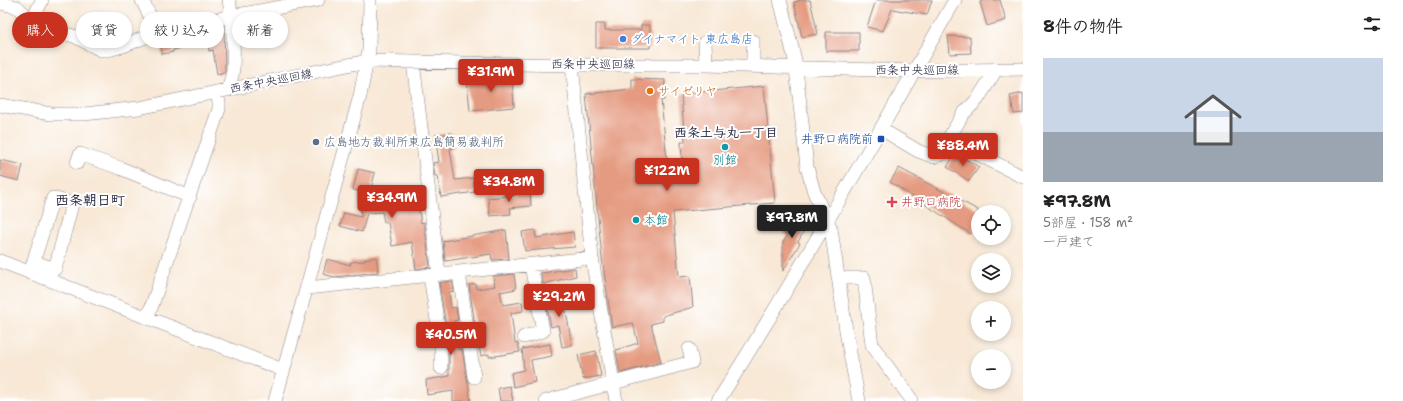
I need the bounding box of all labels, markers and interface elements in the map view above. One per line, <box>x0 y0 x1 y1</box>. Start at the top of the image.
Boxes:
chip: 購入 <box>12 12 68 48</box>
chip: 賃貸 <box>76 12 132 48</box>
chip: 絞り込み <box>140 12 224 48</box>
chip: 新着 <box>232 12 288 48</box>
icon: filters <box>1361 13 1383 35</box>
text: 8件の物件 <box>1043 15 1123 37</box>
place label: ダイナマイト 東広島店 <box>631 31 753 47</box>
marker: ダイナマイト 東広島店 <box>618 34 628 44</box>
street label: 西条中央巡回線 <box>551 56 635 72</box>
pin: ¥31.9M <box>458 59 524 93</box>
street label: 西条中央巡回線 <box>875 62 959 78</box>
text: ¥31.9M <box>467 63 515 80</box>
street label: 西条中央巡回線 <box>228 65 314 97</box>
place label: サイゼリヤ <box>658 83 717 99</box>
icon: home <box>1177 84 1249 156</box>
marker: サイゼリヤ <box>645 86 655 96</box>
district label: 西条土与丸一丁目 <box>674 124 778 141</box>
place label: 井野口病院前 <box>801 131 873 147</box>
pin: ¥88.4M <box>930 133 996 167</box>
place label: 広島地方裁判所東広島簡易裁判所 <box>324 134 504 150</box>
marker: 井野口病院前 <box>876 134 886 144</box>
marker: 広島地方裁判所東広島簡易裁判所 <box>311 137 321 147</box>
text: ¥88.4M <box>937 137 989 154</box>
marker: 別館 <box>720 142 730 152</box>
place label: 別館 <box>713 152 737 168</box>
pin: ¥122M <box>639 158 695 192</box>
text: ¥122M <box>644 162 690 179</box>
pin: ¥34.8M <box>476 169 542 203</box>
text: ¥34.8M <box>483 173 535 190</box>
pin: ¥34.9M <box>359 185 425 219</box>
text: ¥34.9M <box>367 189 417 206</box>
text: ¥97.8M <box>1043 190 1111 212</box>
district label: 西条朝日町 <box>55 191 125 209</box>
place label: 井野口病院 <box>901 194 961 210</box>
marker: 井野口病院 <box>886 196 898 208</box>
pin: ¥97.8M <box>759 205 825 239</box>
map controls <box>971 205 1011 389</box>
button: locate <box>971 205 1011 245</box>
text: ¥97.8M <box>766 209 818 226</box>
place label: 本館 <box>644 212 668 228</box>
text: 5部屋 · 158 m² <box>1043 214 1133 231</box>
marker: 本館 <box>631 215 641 225</box>
text: 一戸建て <box>1043 233 1095 250</box>
button: layers <box>971 253 1011 293</box>
pin: ¥29.2M <box>526 284 592 318</box>
text: ¥29.2M <box>533 288 585 305</box>
button: + <box>971 301 1011 341</box>
pin: ¥40.5M <box>418 322 484 356</box>
text: ¥40.5M <box>425 326 477 343</box>
button: − <box>971 349 1011 389</box>

